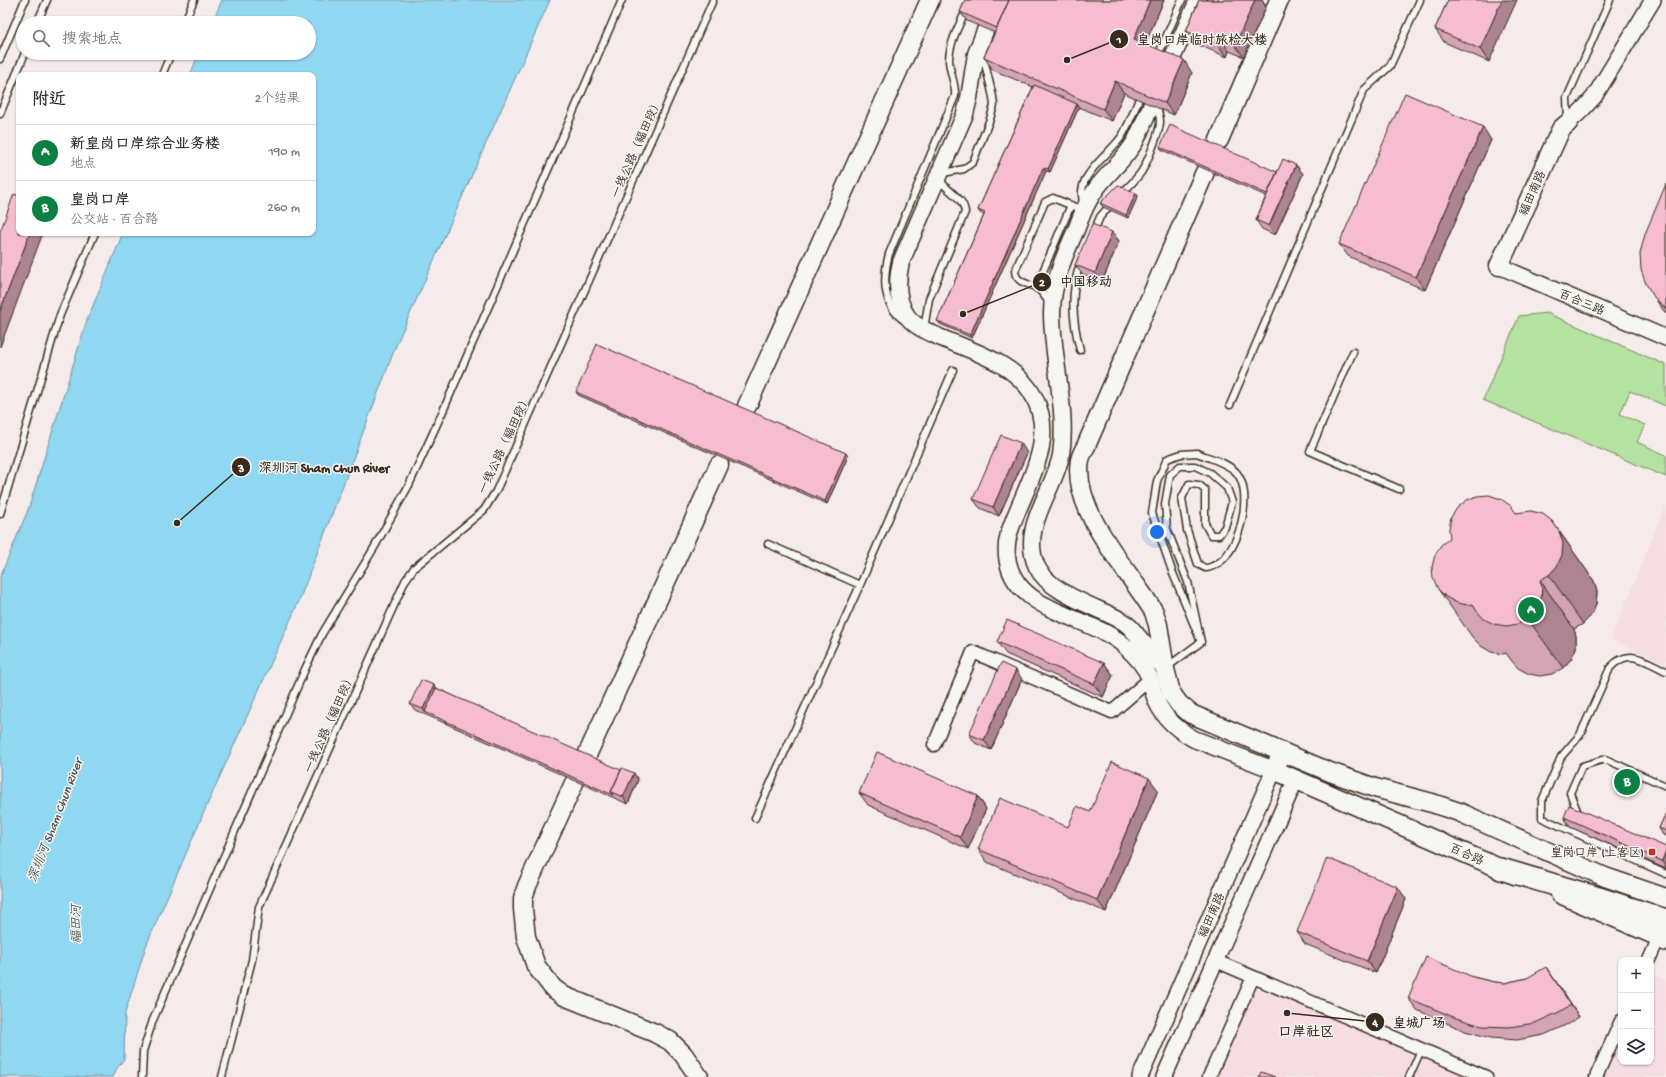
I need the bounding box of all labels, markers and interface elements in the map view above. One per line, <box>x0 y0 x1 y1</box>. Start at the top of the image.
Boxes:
search box <box>16 16 316 60</box>
icon: search <box>30 27 52 49</box>
callout: 皇岗口岸临时旅检大楼 <box>1109 27 1275 52</box>
text: 搜索地点 <box>62 31 122 49</box>
text: 皇岗口岸临时旅检大楼 <box>1137 32 1267 49</box>
text: 1 <box>1116 34 1122 48</box>
text: 附近 <box>32 91 66 111</box>
text: 2个结果 <box>255 92 300 107</box>
street label: 一线公路（福田段） <box>609 96 666 201</box>
text: 新皇岗口岸综合业务楼 <box>70 136 220 154</box>
text: A <box>41 145 49 160</box>
text: 190 m <box>269 145 300 160</box>
text: 地点 <box>70 157 96 172</box>
street label: 福田南路 <box>1517 169 1550 219</box>
text: 皇岗口岸 <box>70 192 130 210</box>
text: B <box>42 201 48 216</box>
text: 260 m <box>267 201 300 216</box>
text: 公交站 · 百合路 <box>70 213 158 228</box>
callout: 中国移动 <box>1032 269 1120 294</box>
text: 中国移动 <box>1060 275 1112 291</box>
text: 2 <box>1039 277 1045 291</box>
street label: 百合三路 <box>1556 287 1606 320</box>
street label: 一线公路（福田段） <box>476 393 535 497</box>
callout: 深圳河 Sham Chun River <box>231 455 398 480</box>
text: 深圳河 Sham Chun River <box>259 461 391 477</box>
text: 3 <box>237 463 244 477</box>
your location <box>1147 522 1167 542</box>
pin: A <box>1518 595 1544 625</box>
street label: 一线公路（福田段） <box>302 671 359 776</box>
water label: 深圳河 Sham Chun River <box>25 755 88 885</box>
pin: B <box>1614 767 1640 797</box>
street label: 百合路 <box>1447 841 1486 870</box>
place label: 皇岗口岸 (上客区) <box>1550 846 1644 861</box>
marker: 皇岗口岸 (上客区) <box>1647 847 1657 857</box>
street label: 福田南路 <box>1196 891 1229 941</box>
water label: 福田河 <box>70 902 85 944</box>
map controls <box>1618 957 1654 1065</box>
button: + <box>1618 957 1654 993</box>
button: − <box>1618 993 1654 1029</box>
callout: 皇城广场 <box>1365 1010 1453 1035</box>
text: 皇城广场 <box>1393 1016 1445 1032</box>
text: 4 <box>1371 1017 1378 1031</box>
district label: 口岸社区 <box>1278 1025 1334 1042</box>
button: layers <box>1618 1029 1654 1065</box>

